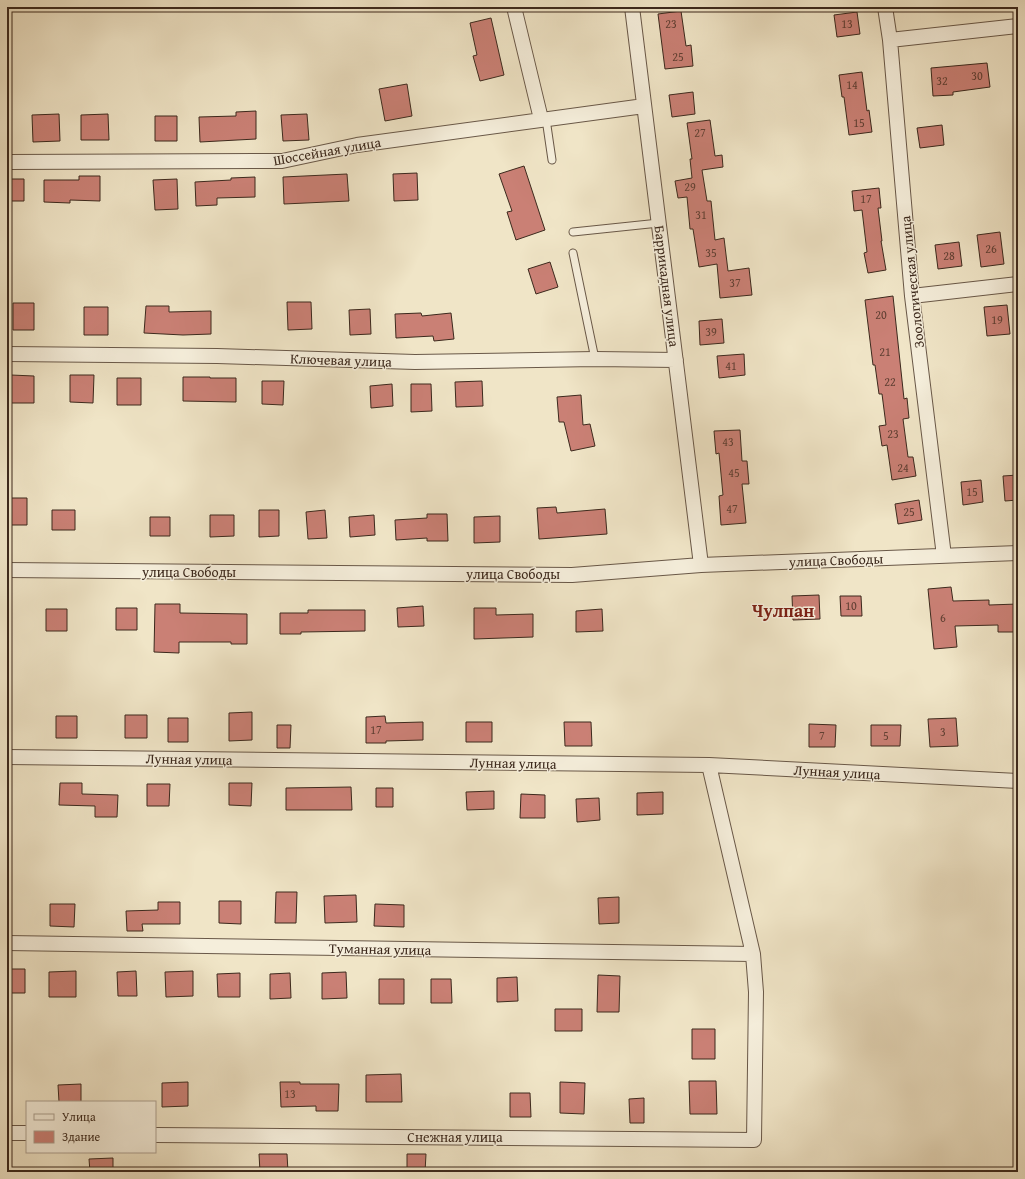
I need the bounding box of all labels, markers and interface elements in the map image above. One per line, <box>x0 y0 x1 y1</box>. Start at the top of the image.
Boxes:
house number: 23 <box>665 15 677 32</box>
house number: 13 <box>841 15 853 32</box>
house number: 25 <box>672 48 684 65</box>
house number: 30 <box>971 67 983 84</box>
house number: 32 <box>936 72 948 89</box>
house number: 14 <box>846 76 858 93</box>
house number: 15 <box>853 114 865 131</box>
house number: 27 <box>694 124 706 141</box>
street label: Шоссейная улица <box>272 132 383 170</box>
house number: 29 <box>684 178 696 195</box>
house number: 17 <box>860 190 872 207</box>
house number: 31 <box>695 206 707 223</box>
street label: Зоологическая улица <box>895 215 929 349</box>
street label: Баррикадная улица <box>650 224 684 348</box>
house number: 26 <box>985 240 997 257</box>
house number: 35 <box>705 244 717 261</box>
house number: 28 <box>943 247 955 264</box>
house number: 37 <box>729 274 741 291</box>
house number: 20 <box>875 306 887 323</box>
house number: 19 <box>991 311 1003 328</box>
house number: 39 <box>705 323 717 340</box>
house number: 21 <box>879 343 891 360</box>
street label: Ключевая улица <box>290 348 393 372</box>
house number: 41 <box>725 357 737 374</box>
house number: 22 <box>884 373 896 390</box>
house number: 23 <box>887 425 899 442</box>
house number: 43 <box>722 433 734 450</box>
house number: 24 <box>897 459 909 476</box>
house number: 45 <box>728 464 740 481</box>
house number: 15 <box>966 483 978 500</box>
house number: 47 <box>726 500 738 517</box>
house number: 25 <box>903 503 915 520</box>
street label: улица Свободы <box>788 548 884 572</box>
street label: улица Свободы <box>141 562 236 582</box>
street label: улица Свободы <box>465 564 560 584</box>
district label: Чулпан <box>752 597 814 624</box>
house number: 10 <box>845 597 857 614</box>
house number: 6 <box>940 609 946 626</box>
house number: 17 <box>370 721 382 738</box>
house number: 3 <box>940 723 946 740</box>
house number: 7 <box>819 727 825 744</box>
house number: 5 <box>883 727 889 744</box>
street label: Лунная улица <box>145 748 233 770</box>
street label: Лунная улица <box>469 752 557 774</box>
street label: Лунная улица <box>793 760 881 784</box>
street label: Туманная улица <box>329 938 432 960</box>
house number: 13 <box>284 1085 296 1102</box>
legend <box>26 1101 156 1153</box>
text: Улица <box>62 1108 96 1125</box>
street label: Снежная улица <box>407 1127 503 1147</box>
text: Здание <box>62 1128 101 1145</box>

